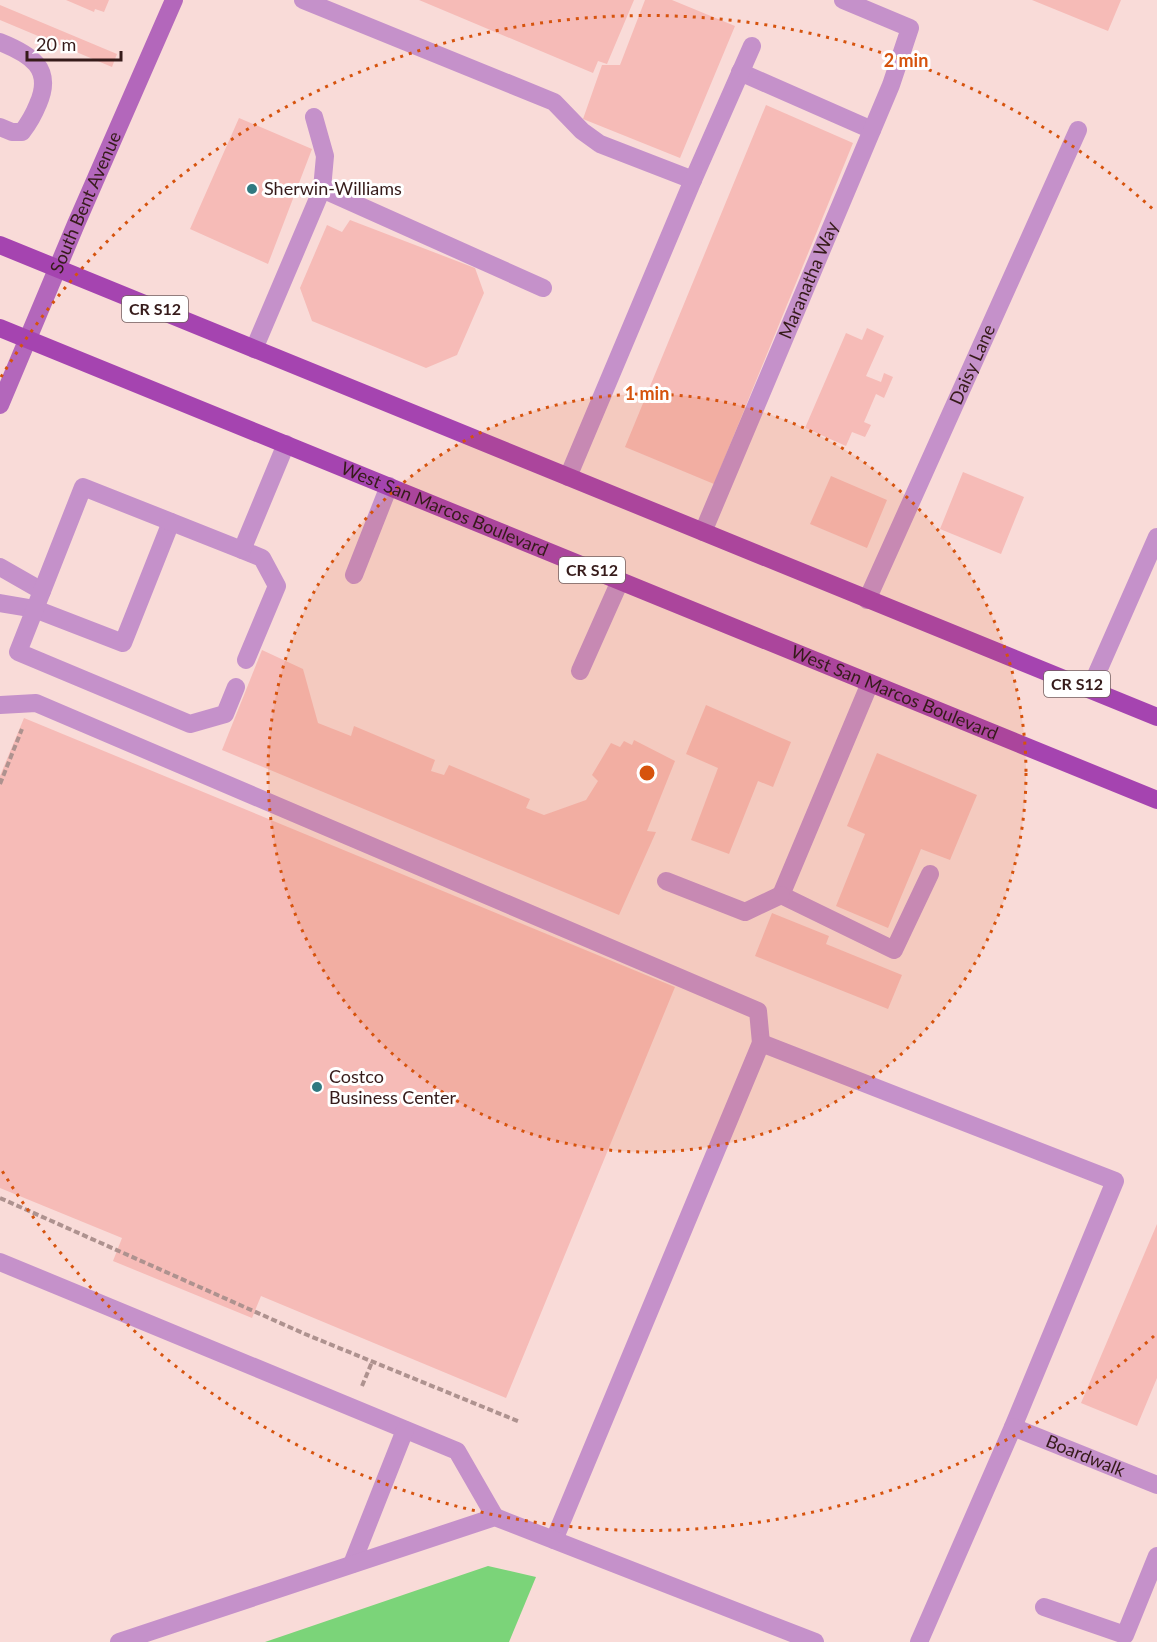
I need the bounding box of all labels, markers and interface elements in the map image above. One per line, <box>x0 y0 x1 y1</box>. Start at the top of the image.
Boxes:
scale bar <box>27 24 122 62</box>
text: 20 m <box>36 33 76 55</box>
text: 2 min <box>884 49 928 71</box>
street label: South Bent Avenue <box>45 128 125 276</box>
place label: Sherwin-Williams <box>264 177 402 199</box>
marker: Sherwin-Williams <box>245 182 259 196</box>
street label: Maranatha Way <box>774 217 843 342</box>
road number: CR S12 <box>122 296 188 322</box>
street label: Daisy Lane <box>944 321 999 408</box>
text: 1 min <box>625 382 669 404</box>
street label: West San Marcos Boulevard <box>338 456 552 560</box>
road number: CR S12 <box>559 557 625 583</box>
street label: West San Marcos Boulevard <box>788 640 1002 744</box>
road number: CR S12 <box>1044 671 1110 697</box>
centre of rings <box>637 763 657 783</box>
place label: Costco Business Center <box>329 1065 457 1108</box>
marker: Costco Business Center <box>310 1080 324 1094</box>
street label: Boardwalk <box>1043 1429 1129 1481</box>

